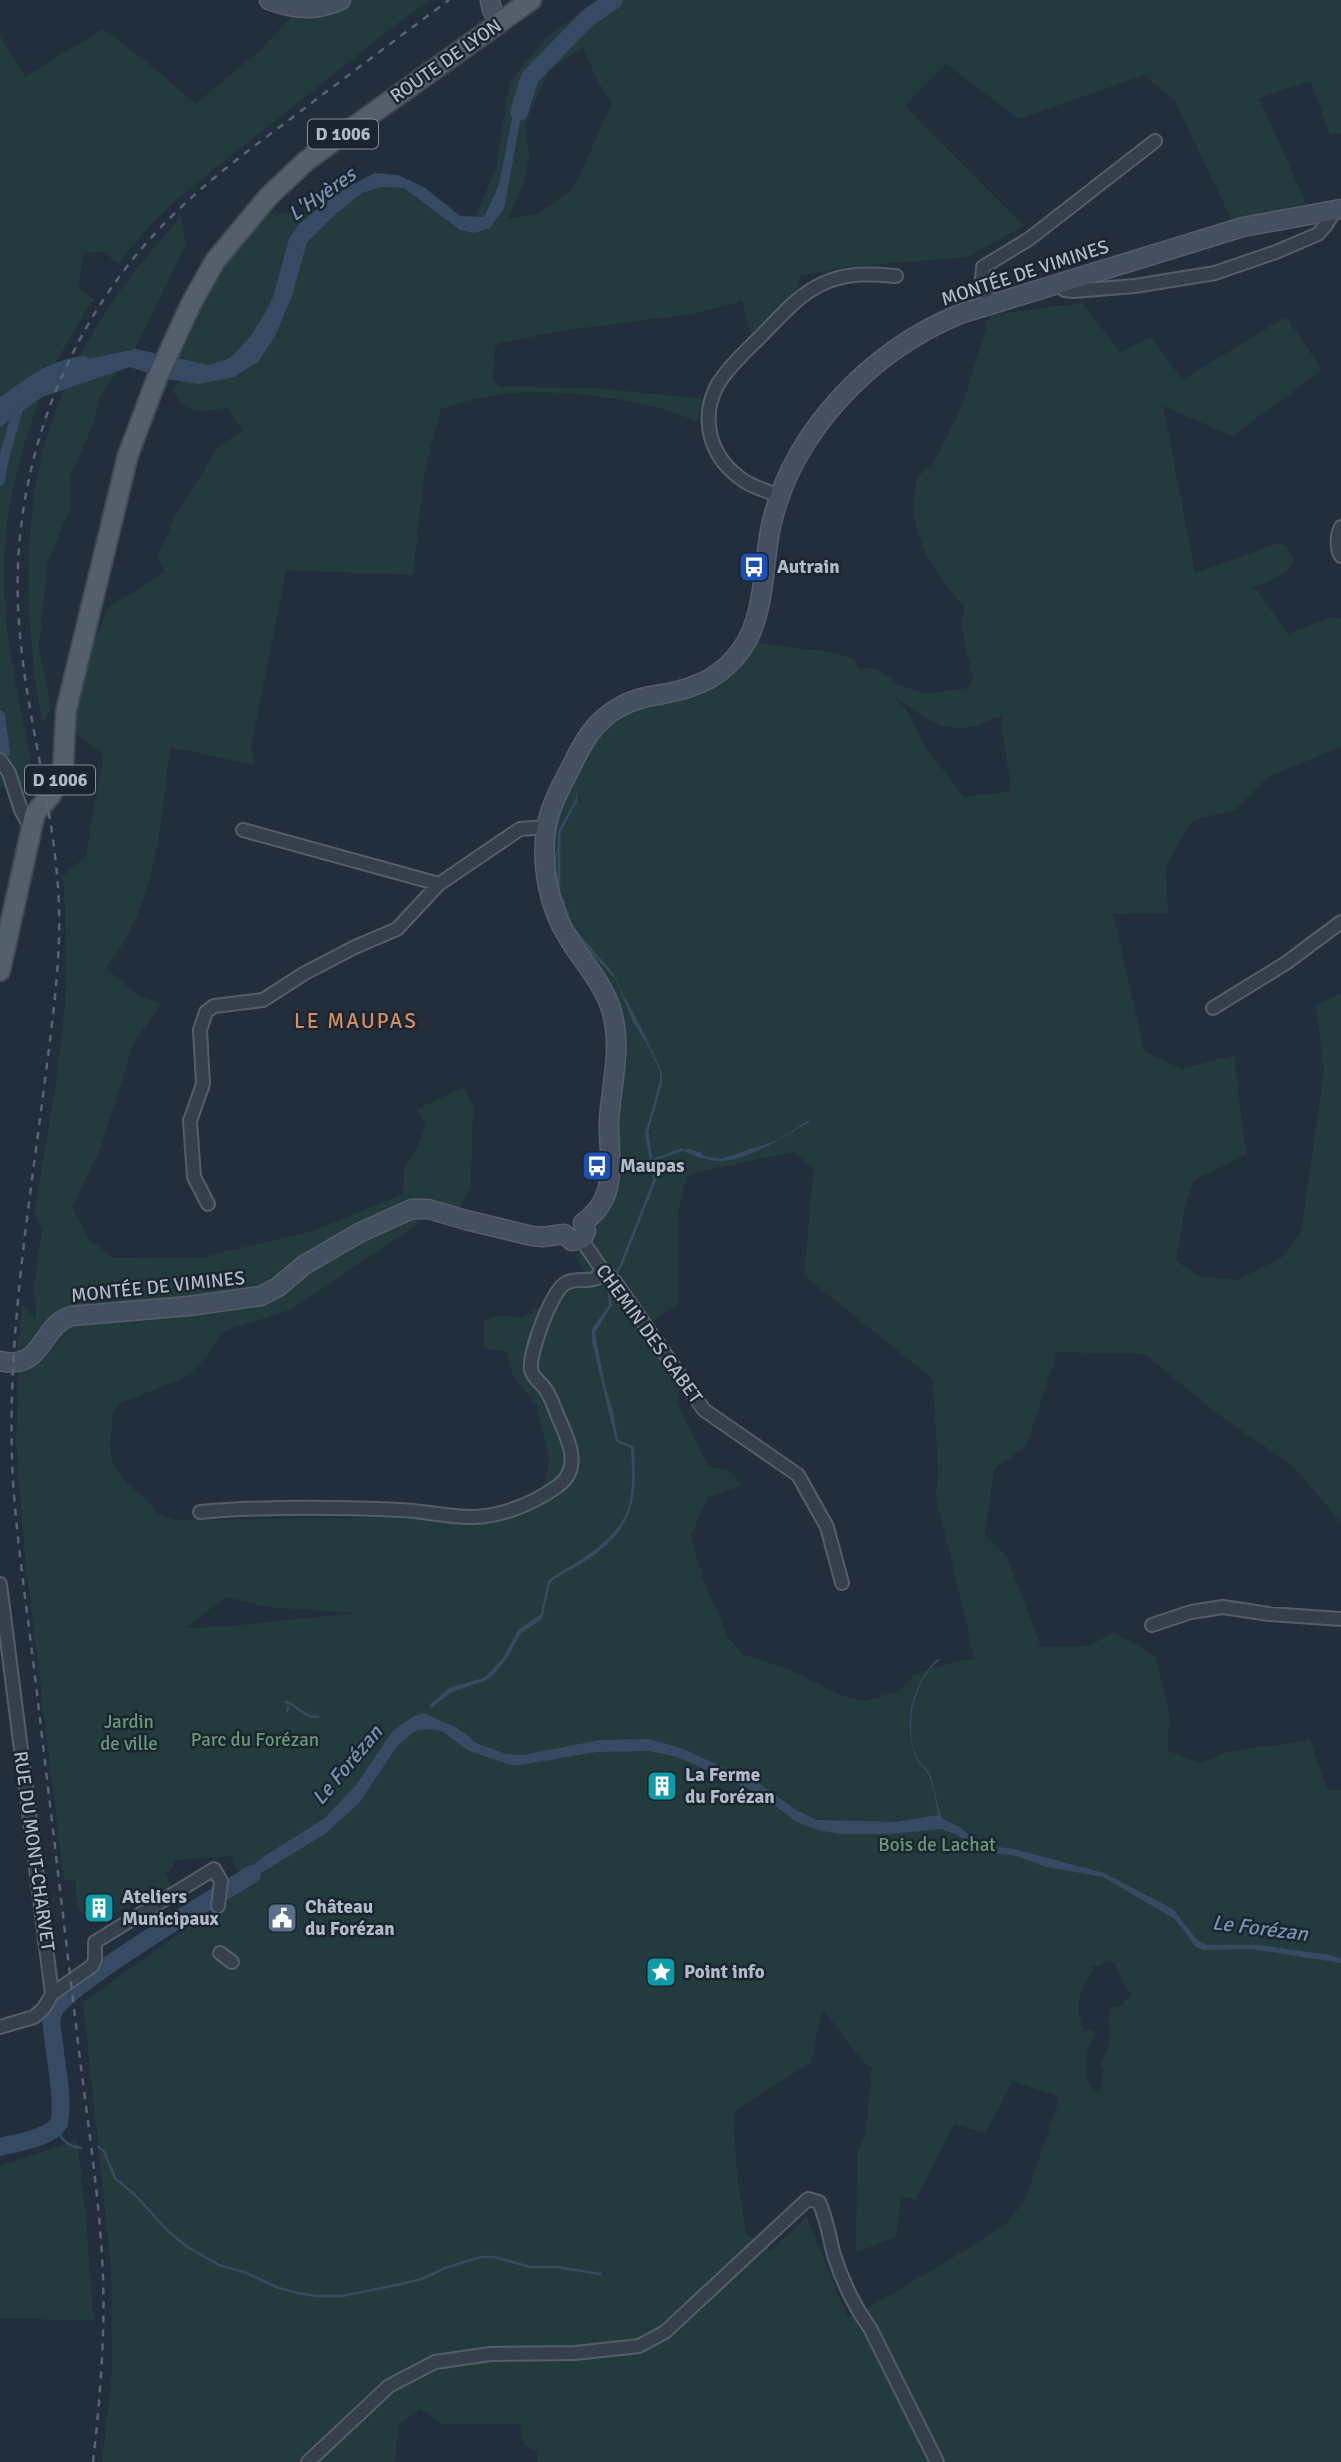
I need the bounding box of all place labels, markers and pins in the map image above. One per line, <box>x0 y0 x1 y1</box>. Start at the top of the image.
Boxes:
bus stop icon: Autrain <box>737 550 771 584</box>
place label: Autrain <box>777 555 840 579</box>
bus stop icon: Maupas <box>580 1149 614 1183</box>
place label: Maupas <box>620 1154 684 1178</box>
place label: La Ferme du Forézan <box>685 1763 775 1809</box>
building icon: La Ferme du Forézan <box>645 1769 679 1803</box>
place label: Ateliers Municipaux <box>122 1885 220 1931</box>
building icon: Ateliers Municipaux <box>82 1891 116 1925</box>
place label: Château du Forézan <box>305 1895 395 1941</box>
public building icon: Château du Forézan <box>265 1901 299 1935</box>
place icon: Point info <box>644 1955 678 1989</box>
place label: Point info <box>684 1960 765 1984</box>

